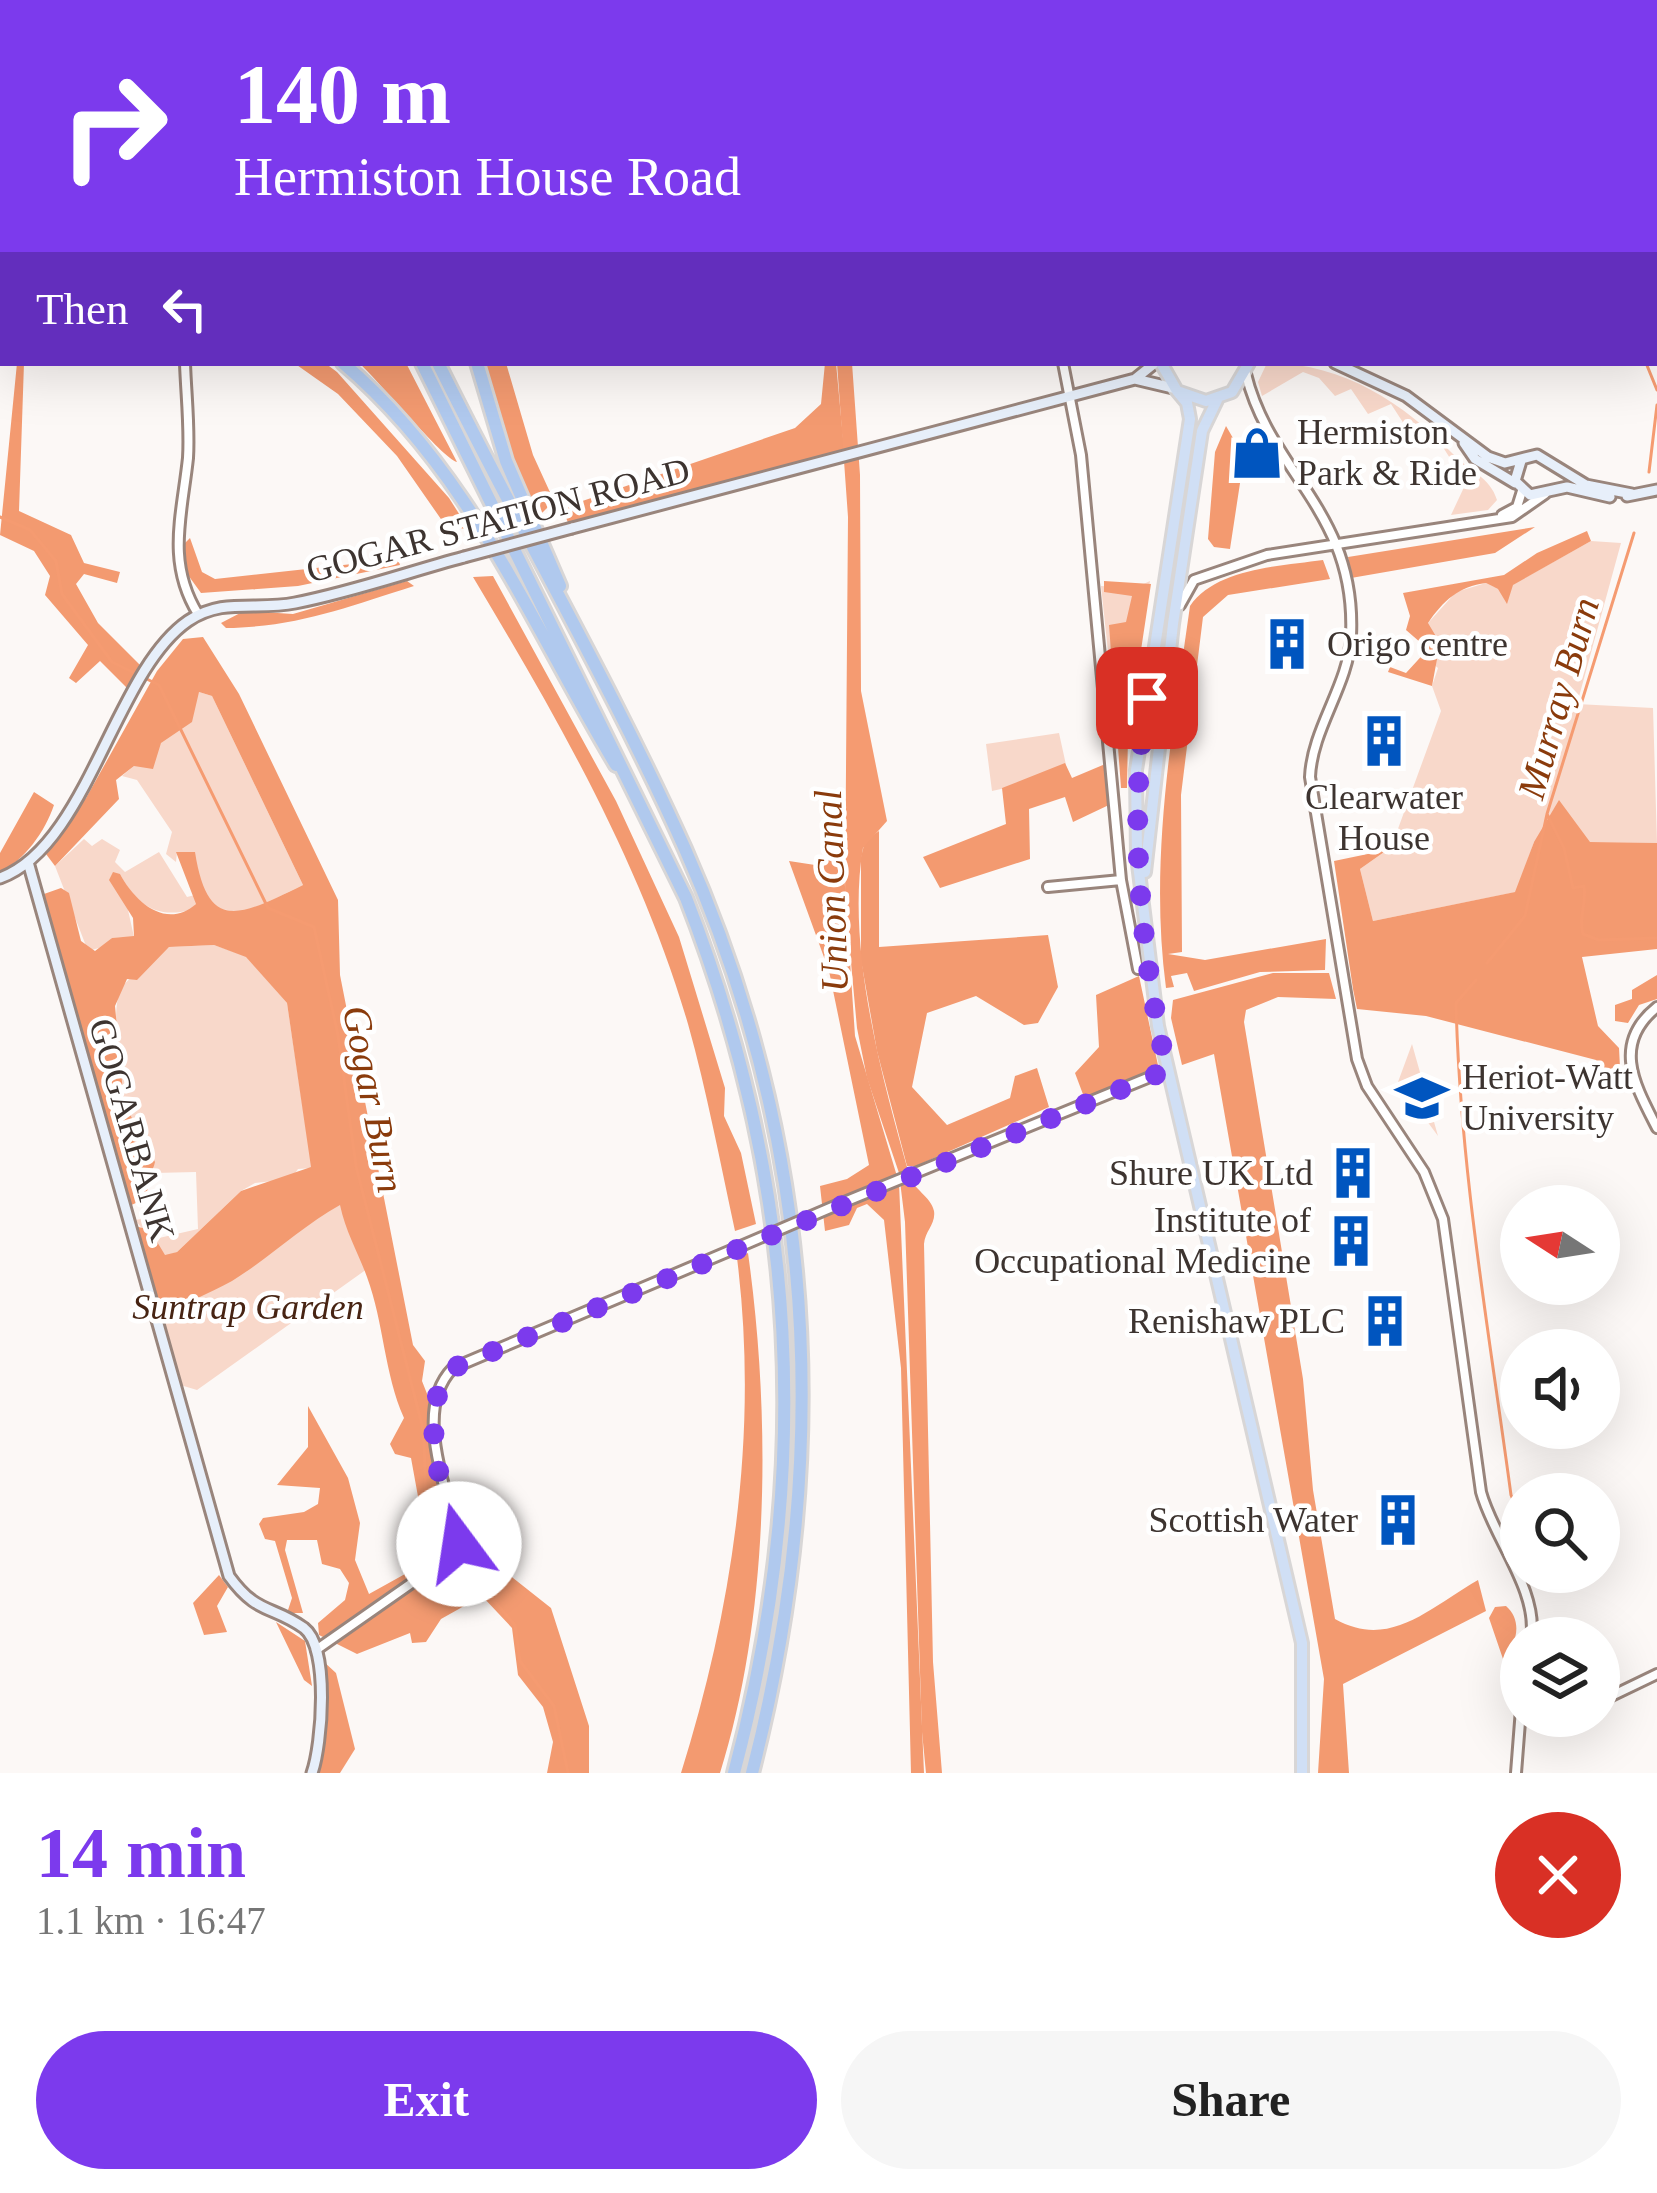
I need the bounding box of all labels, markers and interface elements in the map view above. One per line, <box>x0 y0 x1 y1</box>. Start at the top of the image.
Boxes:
icon: right <box>36 48 192 204</box>
text: 140 m <box>234 48 451 141</box>
text: Hermiston House Road <box>234 147 741 207</box>
icon: left <box>152 276 218 342</box>
text: Then <box>36 284 128 334</box>
place label: Hermiston Park & Ride <box>1297 412 1477 493</box>
shop icon: Hermiston Park & Ride <box>1228 424 1286 482</box>
street label: GOGAR STATION ROAD <box>302 450 694 590</box>
water label: Murray Burn <box>1509 593 1608 805</box>
building icon: Origo centre <box>1258 615 1316 673</box>
place label: Origo centre <box>1327 624 1508 664</box>
pin <box>1096 647 1198 749</box>
icon: arrive <box>1114 665 1180 731</box>
building icon: Clearwater House <box>1355 712 1413 770</box>
place label: Clearwater House <box>1305 777 1463 858</box>
water label: Union Canal <box>806 789 856 993</box>
water label: Gogar Burn <box>334 1002 413 1196</box>
street label: GOGARBANK <box>81 1014 183 1246</box>
place label: Heriot-Watt University <box>1462 1057 1633 1138</box>
school or university icon: Heriot-Watt University <box>1393 1069 1451 1127</box>
building icon: Shure UK Ltd <box>1324 1144 1382 1202</box>
place label: Shure UK Ltd <box>1109 1153 1313 1193</box>
north arrow <box>1500 1185 1620 1305</box>
map controls <box>1500 1185 1620 1737</box>
place label: Institute of Occupational Medicine <box>974 1200 1311 1281</box>
building icon: Institute of Occupational Medicine <box>1322 1212 1380 1270</box>
park label: Suntrap Garden <box>132 1287 364 1327</box>
building icon: Renishaw PLC <box>1356 1292 1414 1350</box>
place label: Renishaw PLC <box>1128 1301 1345 1341</box>
button: sound <box>1500 1329 1620 1449</box>
button: search <box>1500 1473 1620 1593</box>
position arrow <box>396 1481 522 1607</box>
building icon: Scottish Water <box>1369 1491 1427 1549</box>
place label: Scottish Water <box>1149 1500 1358 1540</box>
button: layers <box>1500 1617 1620 1737</box>
button: close <box>1495 1812 1621 1938</box>
text: 14 min <box>36 1813 246 1893</box>
text: 1.1 km · 16:47 <box>36 1899 266 1942</box>
button: Exit <box>36 2031 817 2169</box>
button: Share <box>841 2031 1621 2169</box>

